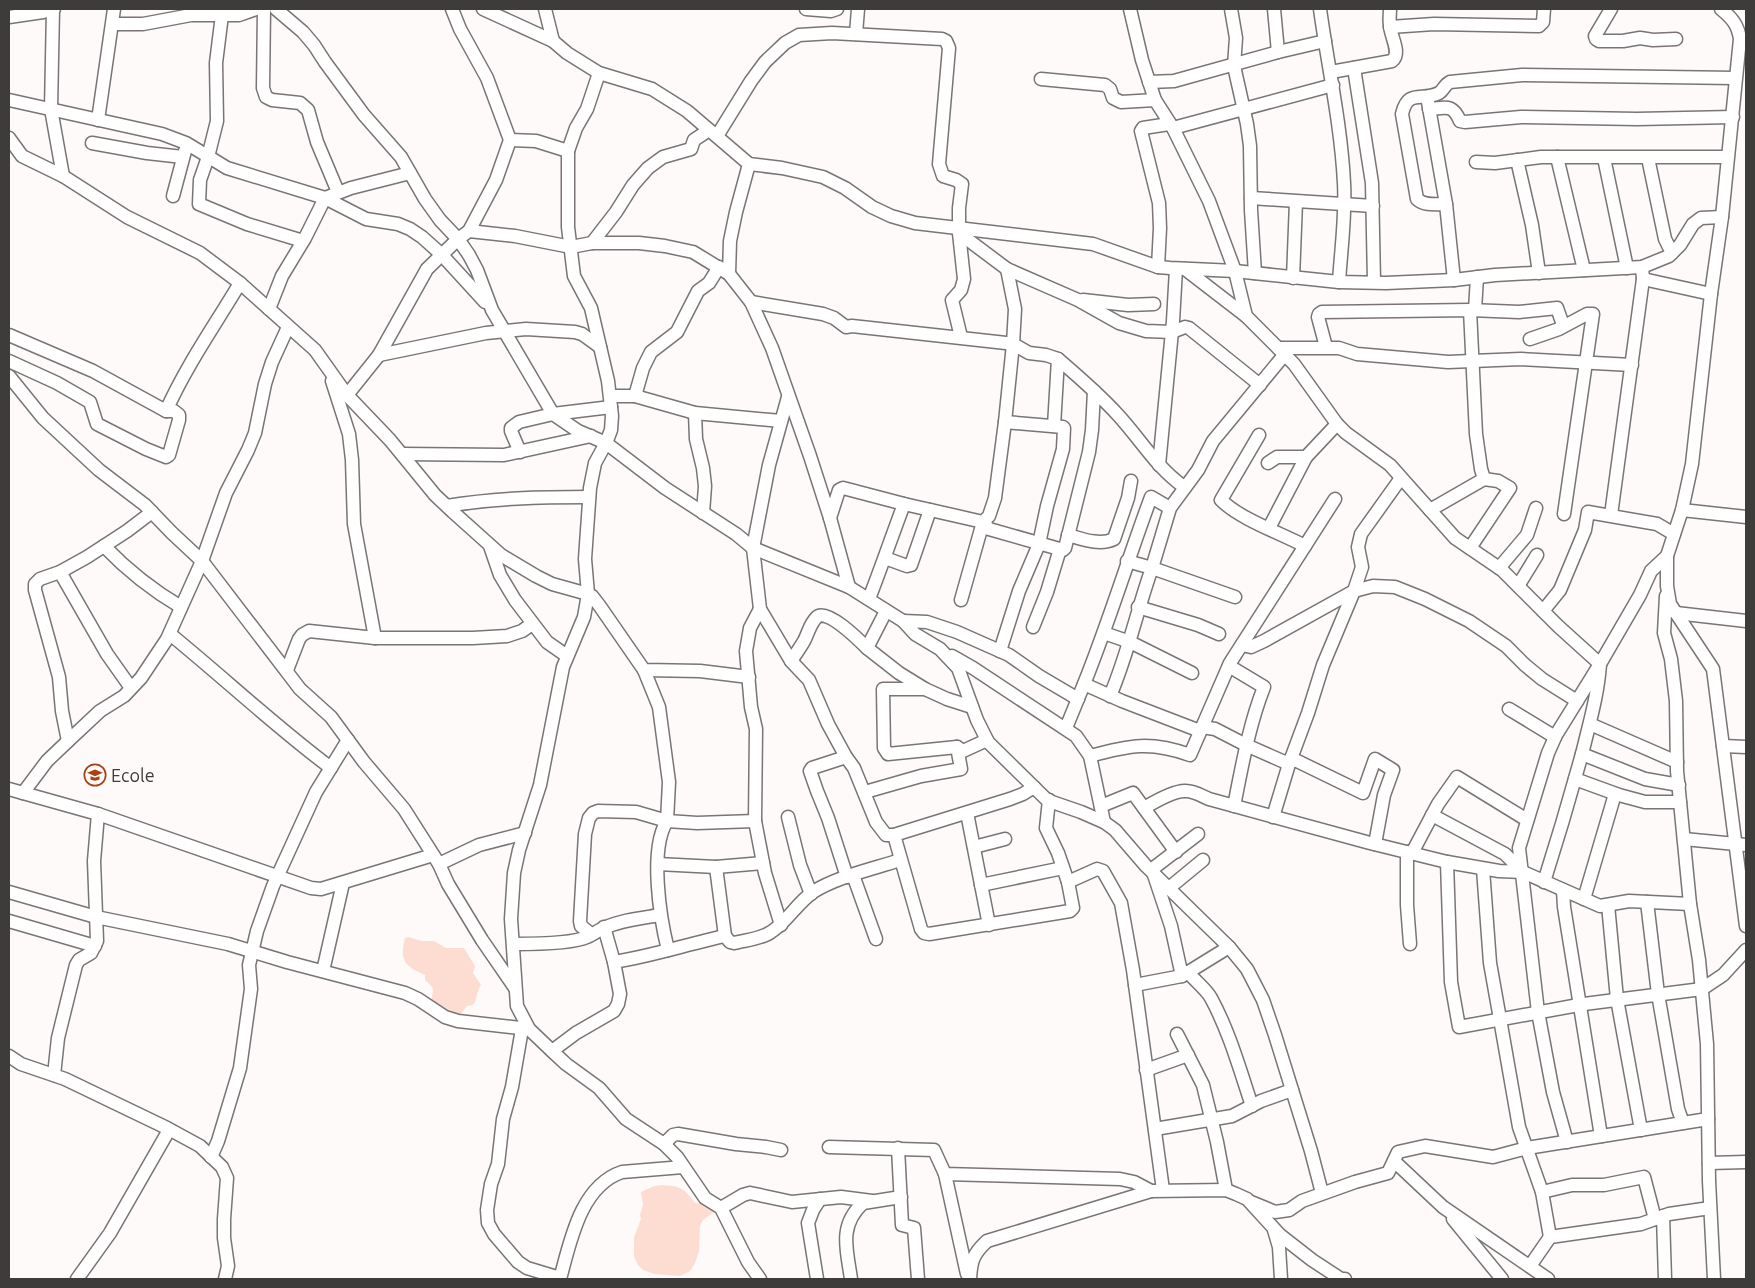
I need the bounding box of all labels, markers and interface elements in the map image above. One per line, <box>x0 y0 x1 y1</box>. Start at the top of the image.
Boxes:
school or university icon: Ecole <box>83 763 107 787</box>
place label: Ecole <box>111 765 155 785</box>

